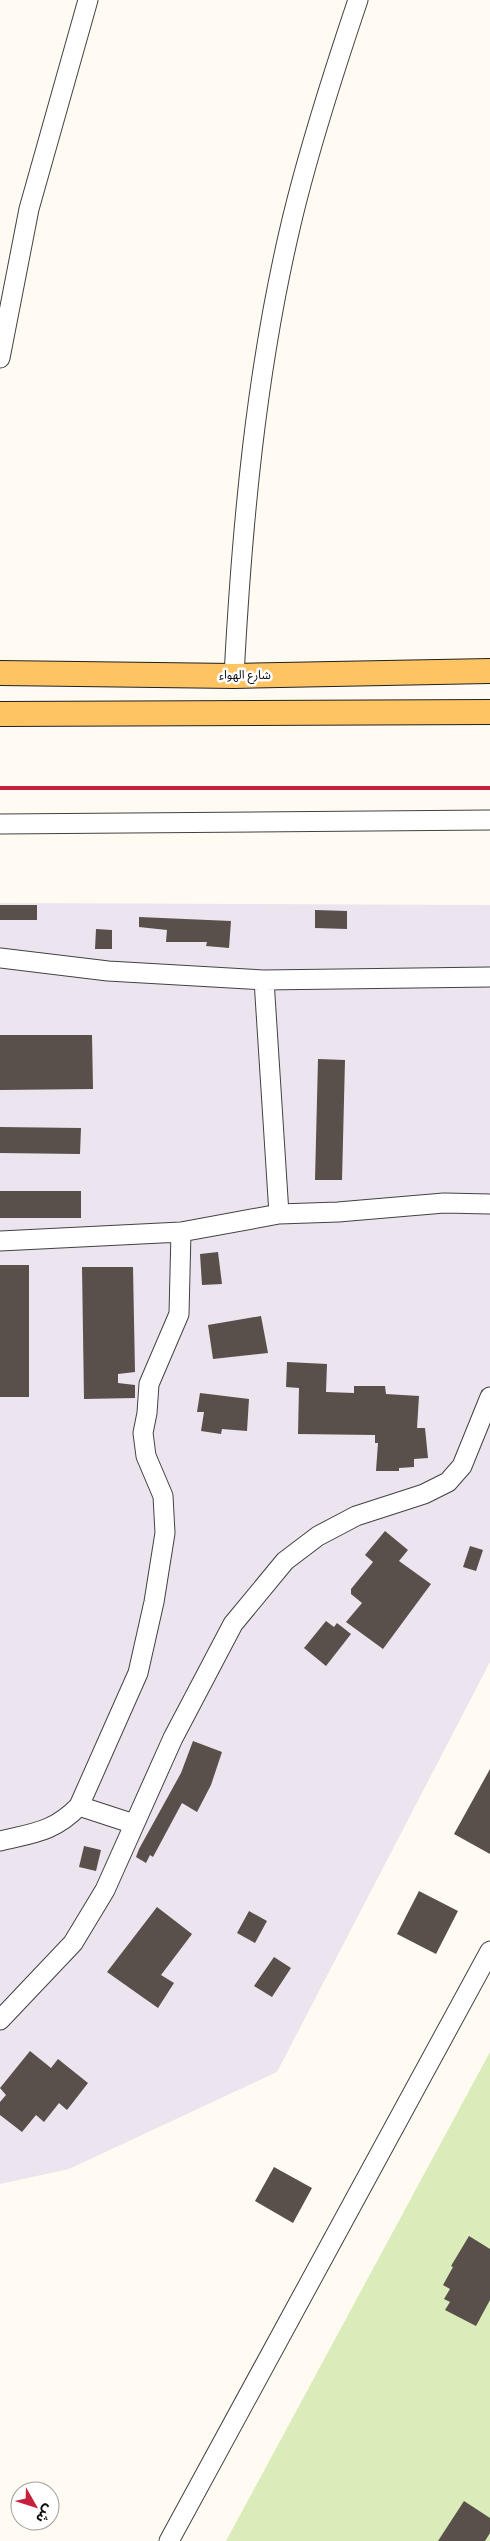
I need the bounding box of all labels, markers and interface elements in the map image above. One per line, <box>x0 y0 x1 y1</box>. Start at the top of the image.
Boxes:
street label: شارع الهواء <box>219 668 271 684</box>
north arrow <box>10 2481 60 2531</box>
text: ش <box>33 2502 57 2527</box>

